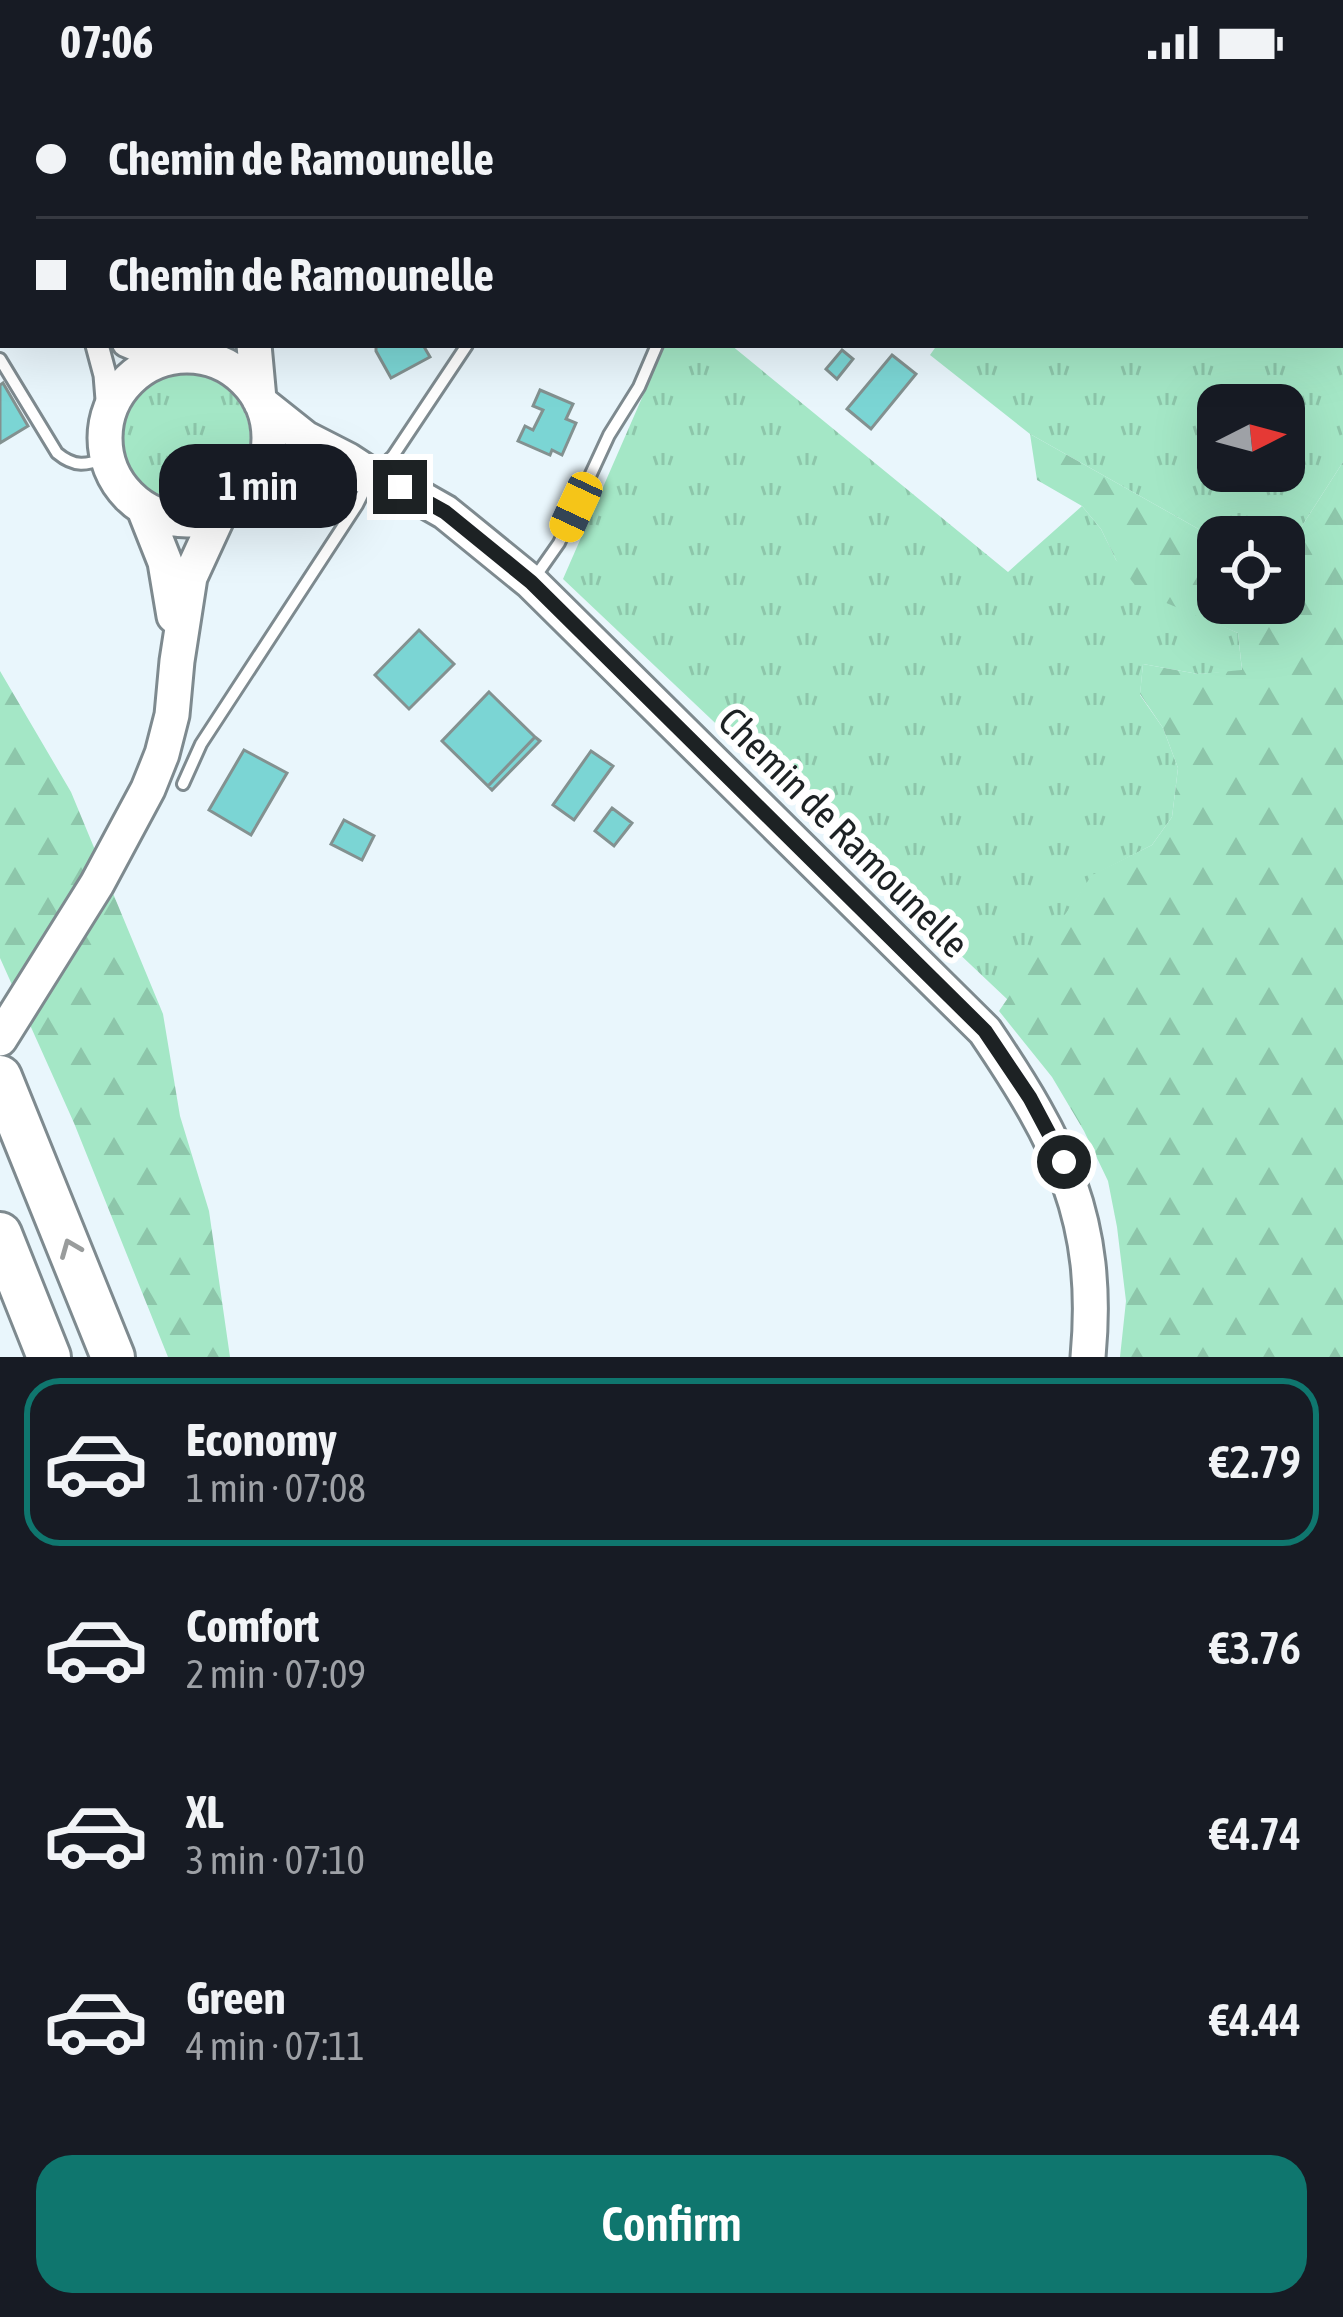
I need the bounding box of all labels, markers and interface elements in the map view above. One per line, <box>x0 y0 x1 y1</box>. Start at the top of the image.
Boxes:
text: 07:06 <box>60 16 154 68</box>
text: Chemin de Ramounelle <box>108 133 494 185</box>
text: Chemin de Ramounelle <box>108 249 494 301</box>
north arrow <box>1197 384 1305 492</box>
map controls <box>1197 384 1305 624</box>
callout: 1 min <box>160 445 358 529</box>
route end <box>373 460 427 514</box>
text: 1 min <box>218 464 298 508</box>
car <box>544 467 608 547</box>
button: locate <box>1197 516 1305 624</box>
street label: Chemin de Ramounelle <box>710 698 978 966</box>
route start <box>1037 1135 1091 1189</box>
one-way arrow <box>60 1239 84 1260</box>
icon: car <box>42 1408 150 1516</box>
text: Economy <box>186 1414 337 1466</box>
text: €2.79 <box>1209 1436 1301 1488</box>
text: 1 min · 07:08 <box>186 1466 366 1510</box>
icon: car <box>42 1594 150 1702</box>
text: Comfort <box>186 1600 319 1652</box>
text: €3.76 <box>1209 1622 1301 1674</box>
text: 2 min · 07:09 <box>186 1652 366 1696</box>
icon: car <box>42 1780 150 1888</box>
text: XL <box>186 1786 224 1838</box>
text: €4.74 <box>1209 1808 1301 1860</box>
text: 3 min · 07:10 <box>186 1838 365 1882</box>
icon: car <box>42 1966 150 2074</box>
text: Green <box>186 1972 286 2024</box>
text: €4.44 <box>1209 1994 1301 2046</box>
text: 4 min · 07:11 <box>186 2024 365 2068</box>
button: Confirm <box>36 2155 1307 2293</box>

